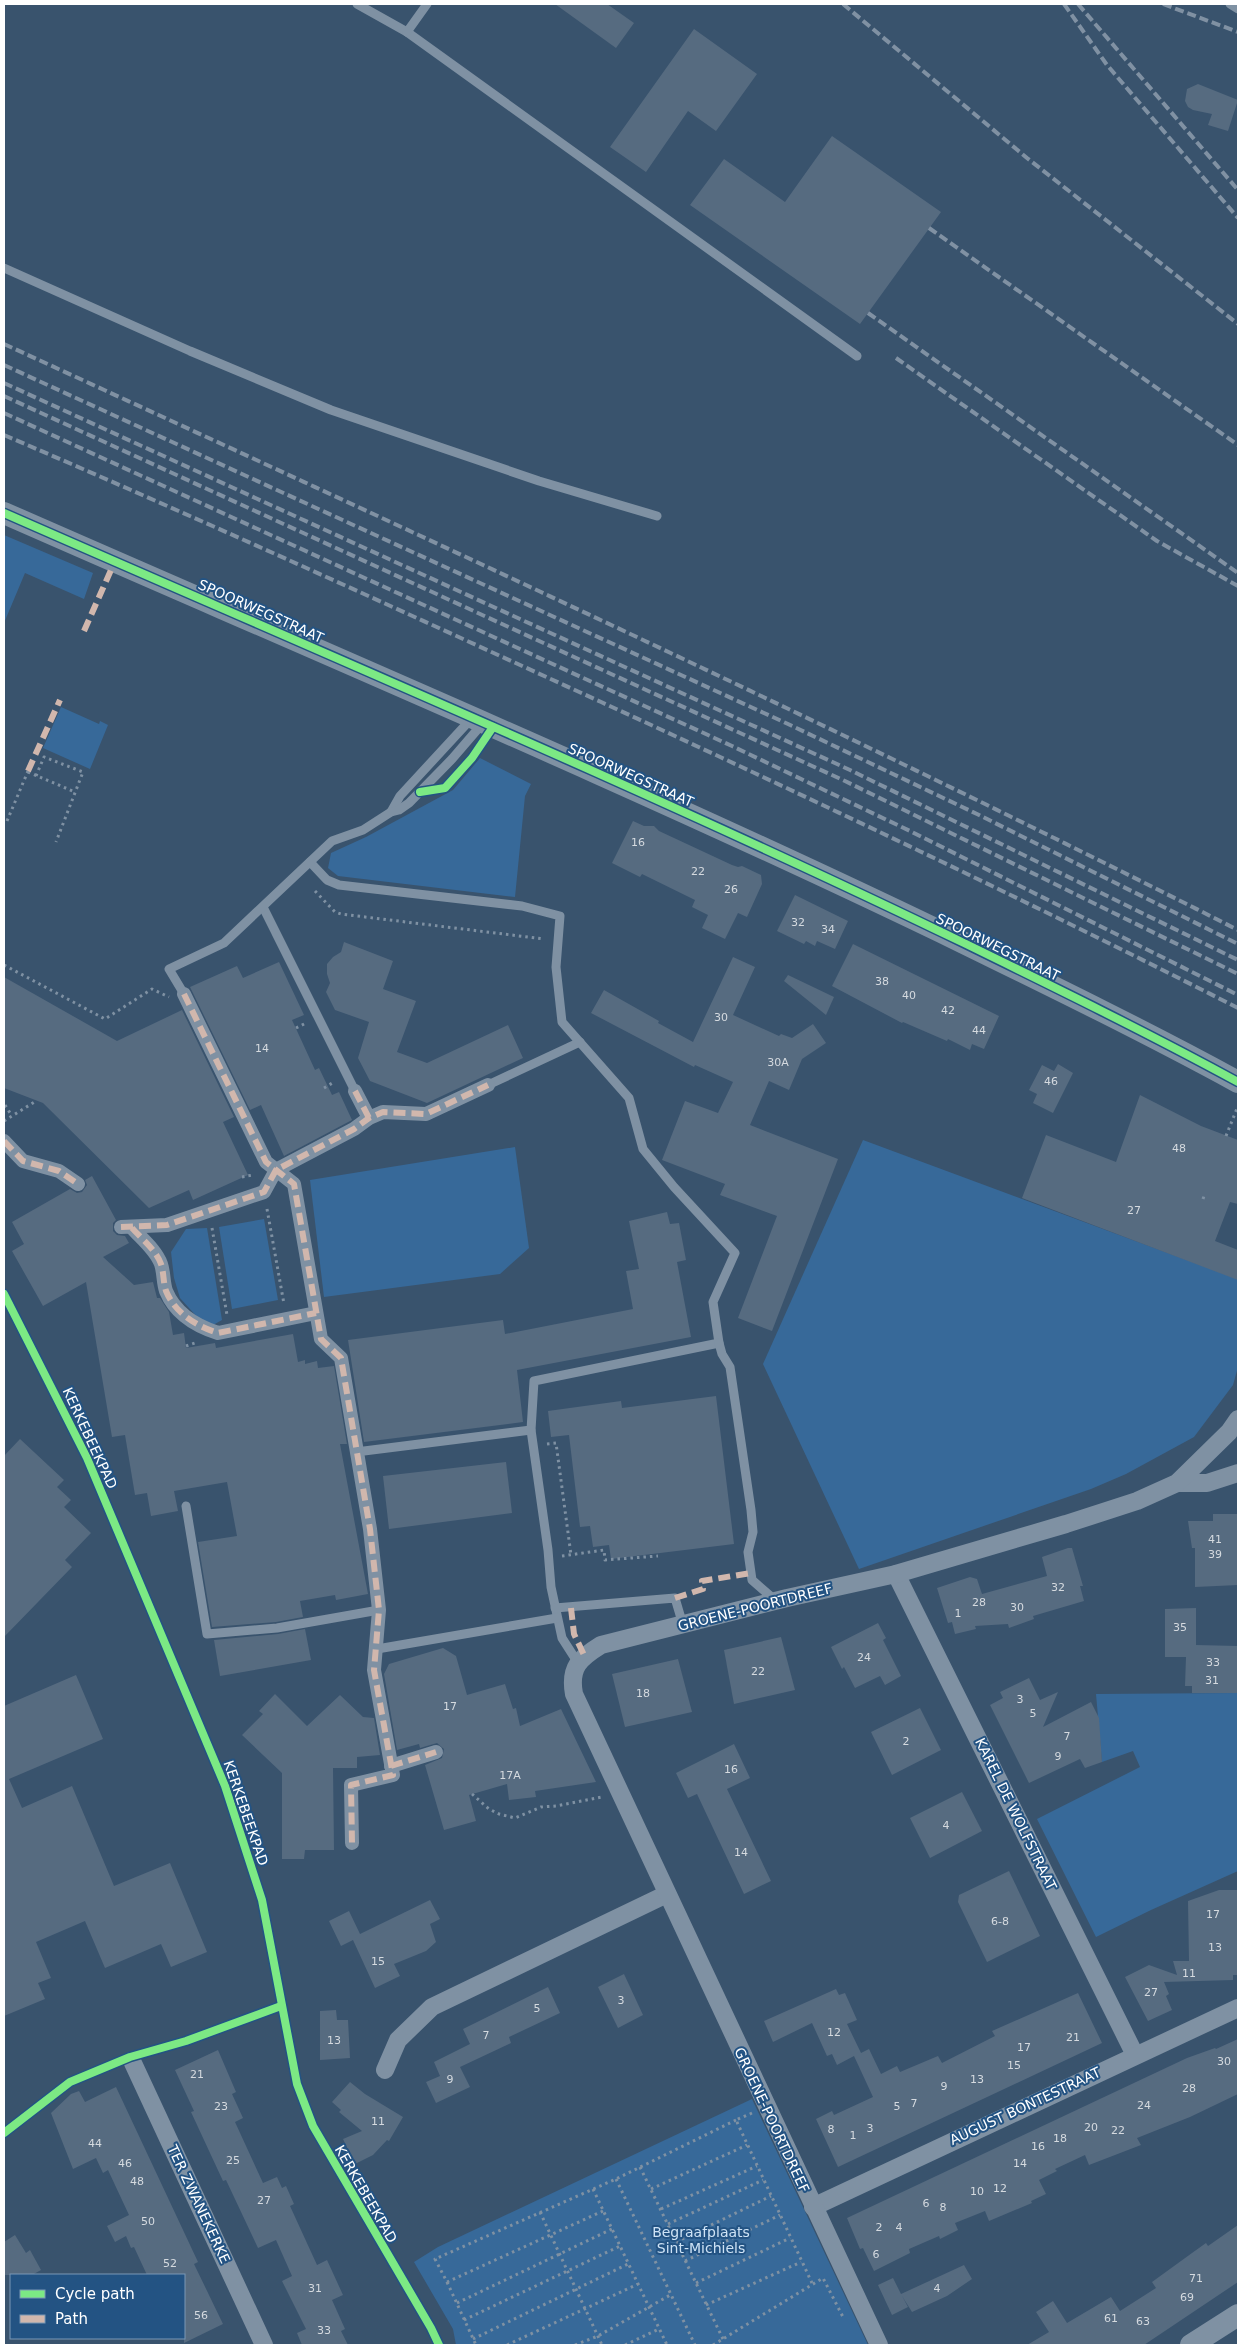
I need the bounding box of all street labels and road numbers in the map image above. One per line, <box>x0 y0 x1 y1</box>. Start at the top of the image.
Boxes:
street label: SPOORWEGSTRAAT <box>196 576 327 646</box>
street label: SPOORWEGSTRAAT <box>566 740 697 810</box>
street label: SPOORWEGSTRAAT <box>934 910 1063 984</box>
street label: KERKEBEEKPAD <box>59 1385 121 1491</box>
street label: GROENE-POORTDREEF <box>676 1580 834 1634</box>
street label: KAREL DE WOLFSTRAAT <box>972 1735 1060 1893</box>
street label: KERKEBEEKPAD <box>221 1758 271 1868</box>
street label: GROENE-POORTDREEF <box>731 2045 813 2195</box>
street label: AUGUST BONTESTRAAT <box>947 2064 1103 2148</box>
street label: TER ZWANEKERKE <box>164 2141 233 2266</box>
street label: KERKEBEEKPAD <box>332 2142 400 2246</box>

